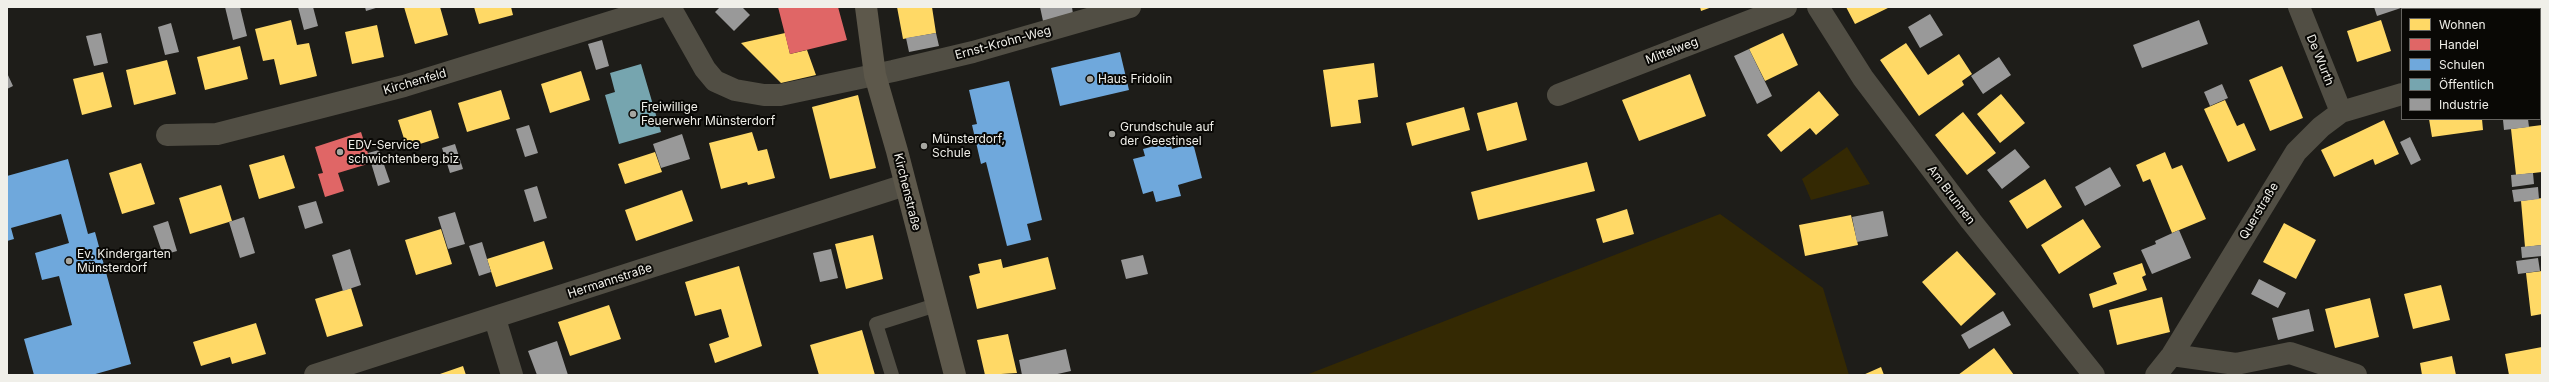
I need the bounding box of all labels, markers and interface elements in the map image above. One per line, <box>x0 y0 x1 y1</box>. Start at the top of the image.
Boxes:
legend <box>2401 8 2541 120</box>
text: Wohnen <box>2439 17 2486 32</box>
street label: Ernst-Krohn-Weg <box>953 23 1053 63</box>
street label: De Wurth <box>2303 32 2337 88</box>
street label: Mittelweg <box>1644 34 1700 68</box>
text: Handel <box>2439 37 2479 52</box>
text: Schulen <box>2439 57 2485 72</box>
street label: Kirchenfeld <box>382 66 448 98</box>
place label: Haus Fridolin <box>1098 72 1172 86</box>
marker: Haus Fridolin <box>1085 74 1095 84</box>
text: Öffentlich <box>2439 77 2494 92</box>
text: Industrie <box>2439 97 2489 112</box>
place label: Freiwillige Feuerwehr Münsterdorf <box>641 100 775 128</box>
marker: Freiwillige Feuerwehr Münsterdorf <box>628 109 638 119</box>
place label: Grundschule auf der Geestinsel <box>1120 120 1214 148</box>
marker: Grundschule auf der Geestinsel <box>1107 129 1117 139</box>
place label: Münsterdorf, Schule <box>932 132 1005 160</box>
place label: EDV-Service schwichtenberg.biz <box>348 138 459 166</box>
marker: Münsterdorf, Schule <box>919 141 929 151</box>
marker: EDV-Service schwichtenberg.biz <box>335 147 345 157</box>
street label: Kirchenstraße <box>890 152 924 232</box>
street label: Am Brunnen <box>1924 163 1978 227</box>
street label: Querstraße <box>2236 180 2282 242</box>
place label: Ev. Kindergarten Münsterdorf <box>77 247 171 275</box>
marker: Ev. Kindergarten Münsterdorf <box>64 256 74 266</box>
street label: Hermannstraße <box>566 261 654 301</box>

